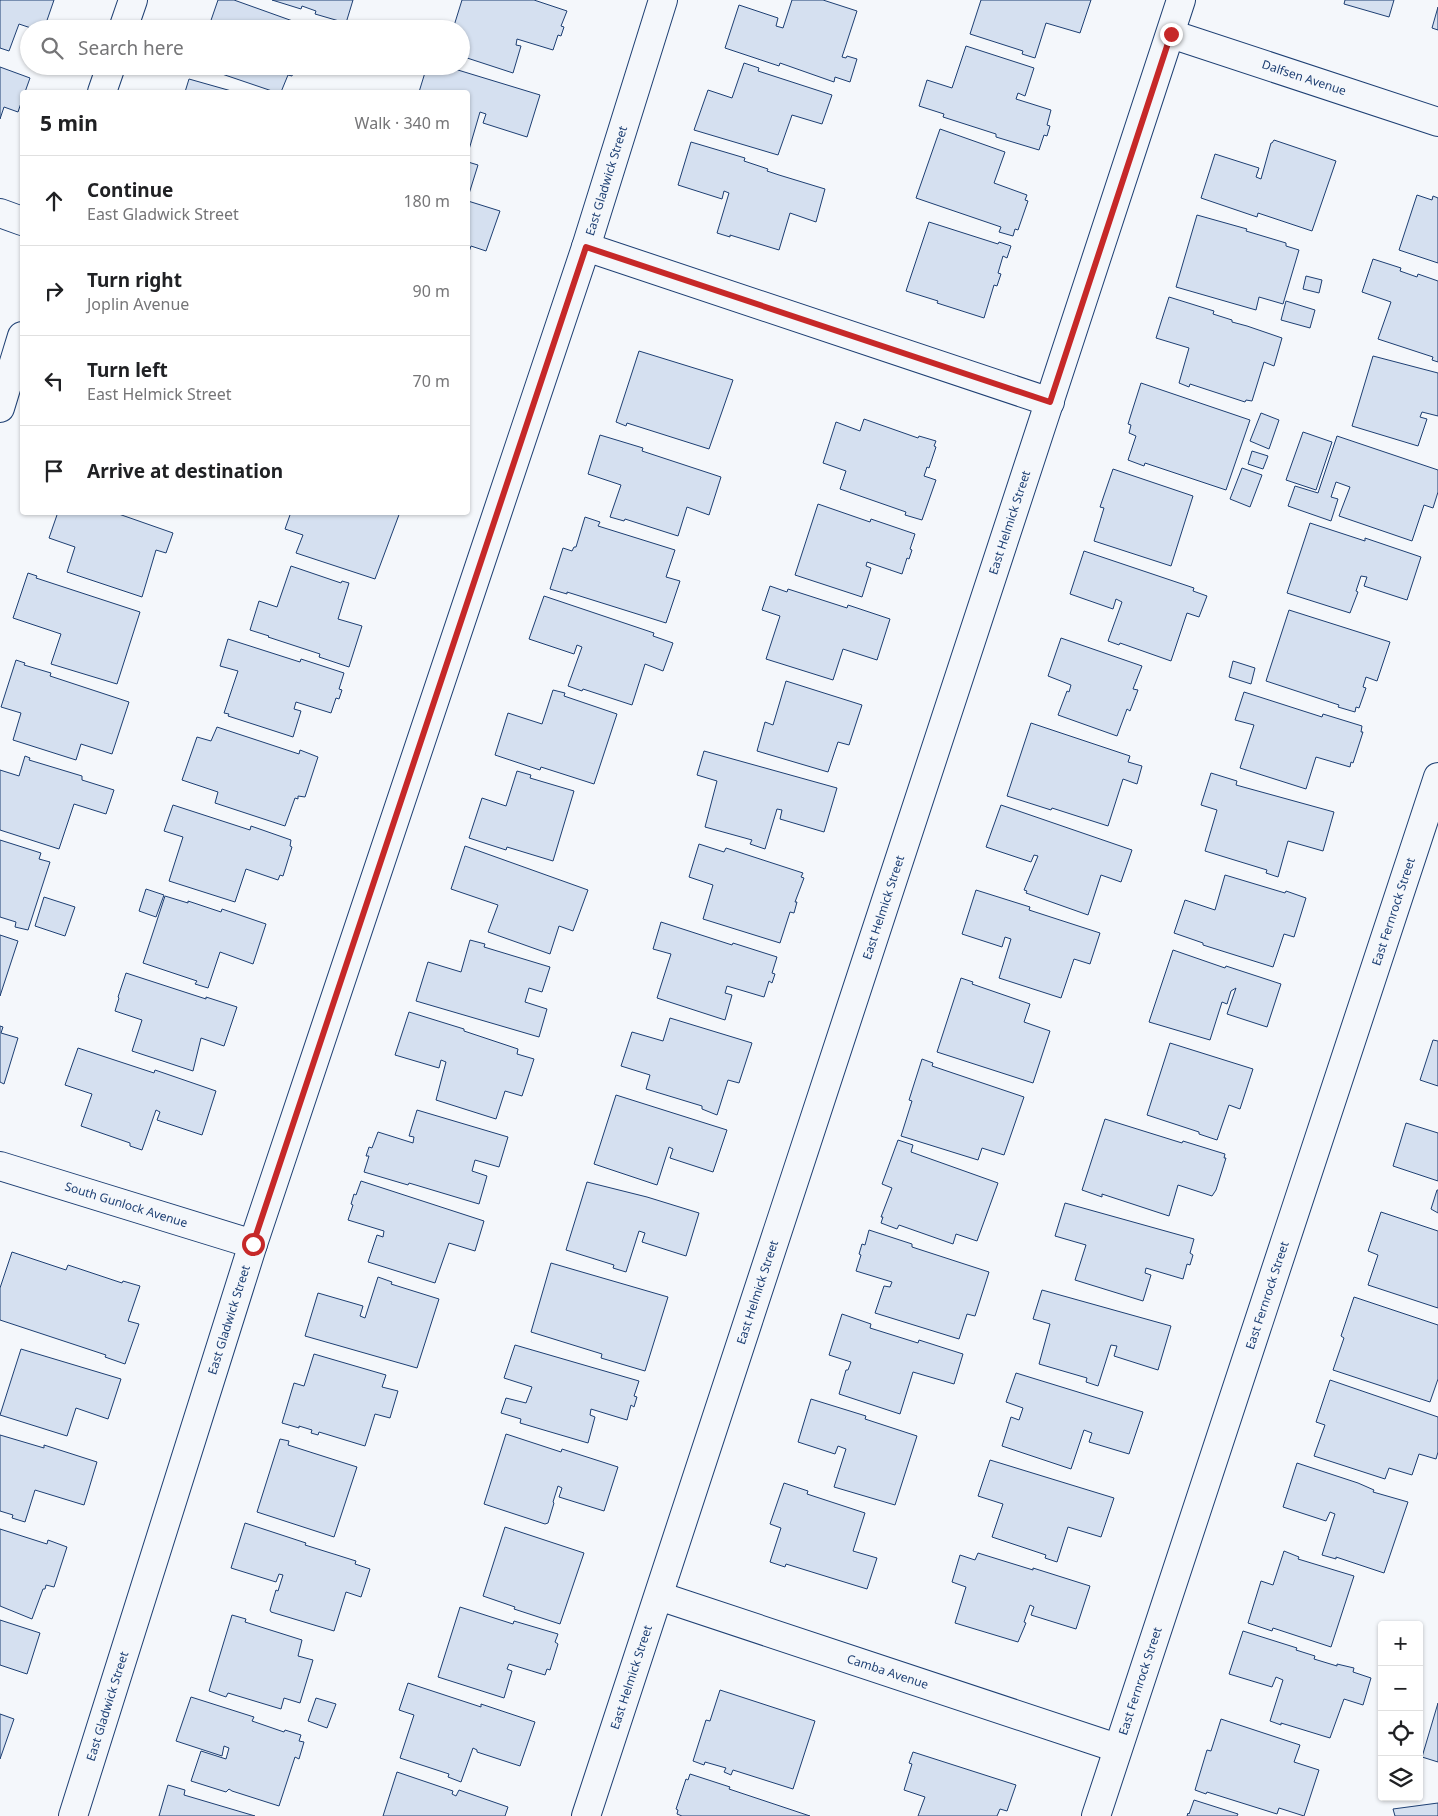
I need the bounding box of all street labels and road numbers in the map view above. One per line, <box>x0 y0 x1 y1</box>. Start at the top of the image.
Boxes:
street label: Dalfsen Avenue <box>1260 56 1349 99</box>
street label: East Gladwick Street <box>581 123 631 238</box>
street label: East Helmick Street <box>984 468 1034 577</box>
street label: East Helmick Street <box>858 852 908 962</box>
street label: East Fernrock Street <box>1367 855 1419 968</box>
street label: South Gunlock Avenue <box>63 1177 190 1231</box>
street label: East Helmick Street <box>732 1237 782 1347</box>
street label: East Fernrock Street <box>1241 1238 1293 1352</box>
street label: East Gladwick Street <box>203 1262 254 1377</box>
street label: East Helmick Street <box>606 1622 656 1731</box>
street label: East Fernrock Street <box>1114 1624 1166 1737</box>
street label: East Gladwick Street <box>82 1649 132 1763</box>
street label: Camba Avenue <box>845 1650 931 1693</box>

